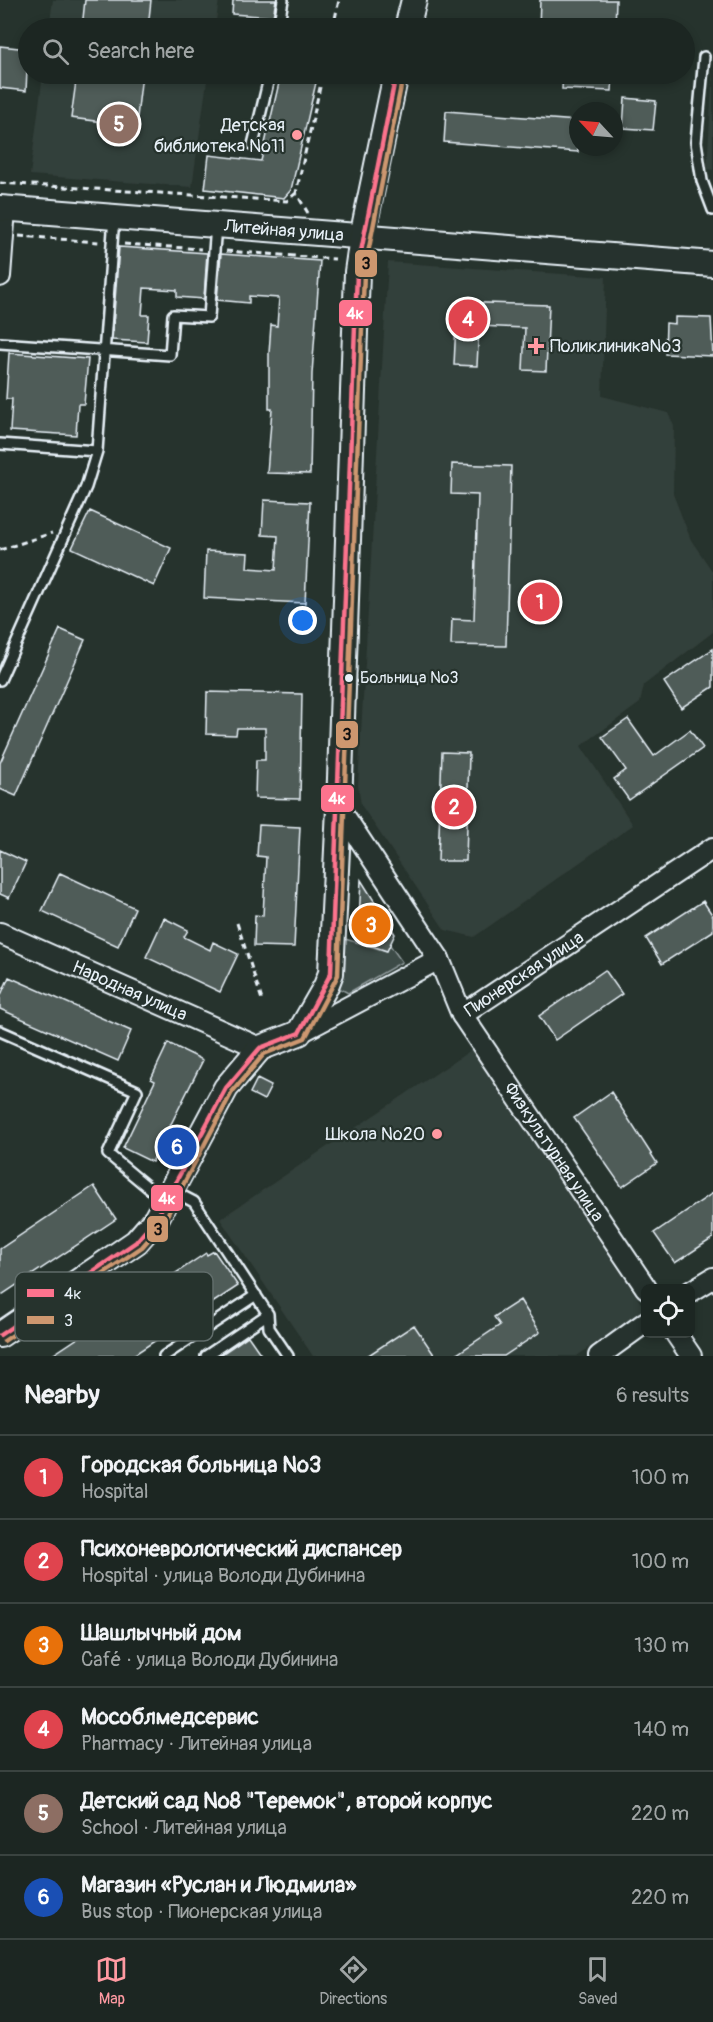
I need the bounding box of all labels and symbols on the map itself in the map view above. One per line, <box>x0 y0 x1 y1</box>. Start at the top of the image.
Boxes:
pin: 5 <box>100 102 138 146</box>
north arrow <box>569 102 623 156</box>
place label: Детская библиотека №11 <box>154 114 285 158</box>
marker: Детская библиотека №11 <box>290 128 304 142</box>
street label: Литейная улица <box>222 214 345 246</box>
line badge: 3 <box>354 249 378 278</box>
text: 3 <box>362 254 371 274</box>
pin: 4 <box>448 296 488 342</box>
line badge: 4к <box>338 299 373 327</box>
text: 4к <box>346 304 364 324</box>
place label: Поликлиника№3 <box>550 335 681 358</box>
marker: Поликлиника№3 <box>527 337 545 355</box>
pin: 1 <box>520 580 560 624</box>
your location <box>288 606 317 635</box>
place label: Больница №3 <box>360 668 458 688</box>
marker: Больница №3 <box>343 672 355 684</box>
line badge: 3 <box>335 720 359 749</box>
text: 3 <box>343 725 352 745</box>
line badge: 4к <box>320 784 355 813</box>
pin: 2 <box>434 784 474 830</box>
text: 4к <box>328 789 346 809</box>
pin: 3 <box>352 902 391 948</box>
street label: Пионерская улица <box>460 926 588 1022</box>
street label: Народная улица <box>69 955 191 1026</box>
street label: Физкультурная улица <box>499 1078 609 1226</box>
place label: Школа №20 <box>325 1123 425 1146</box>
pin: 6 <box>158 1124 196 1170</box>
marker: Школа №20 <box>430 1127 444 1141</box>
line badge: 4к <box>150 1184 184 1212</box>
text: 4к <box>158 1189 176 1209</box>
line badge: 3 <box>146 1215 169 1243</box>
text: 3 <box>154 1220 163 1240</box>
legend <box>15 1272 213 1341</box>
text: 4к <box>64 1284 82 1304</box>
text: 3 <box>64 1311 73 1331</box>

